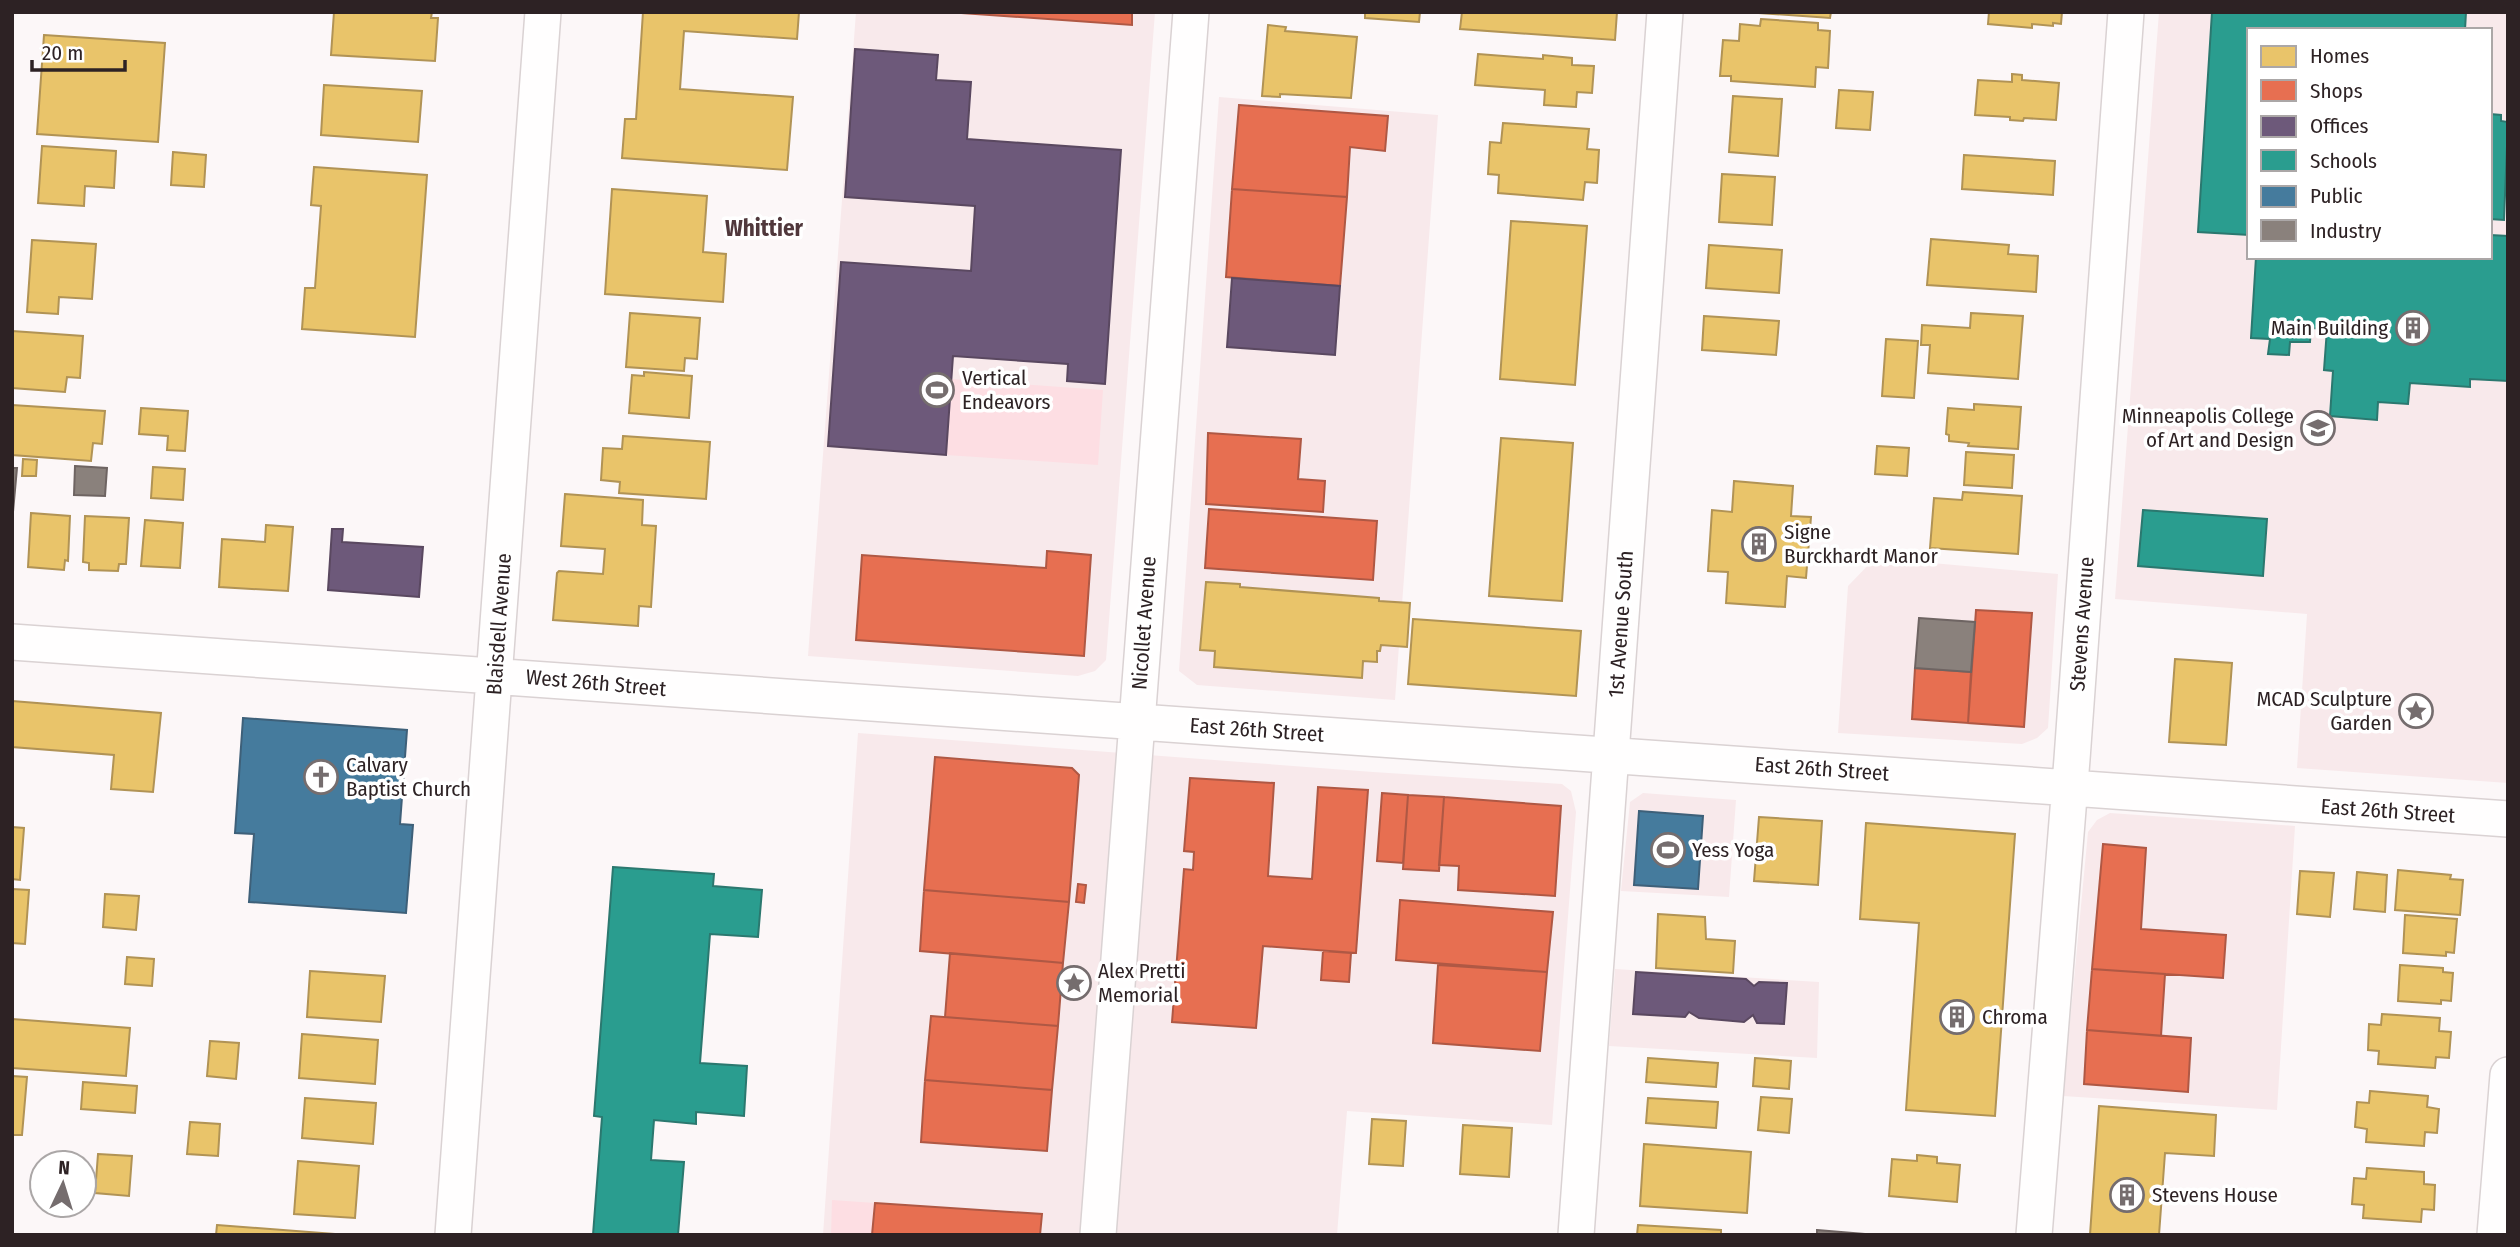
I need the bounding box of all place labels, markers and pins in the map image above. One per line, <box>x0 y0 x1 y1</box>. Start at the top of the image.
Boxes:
building icon: Main Building <box>2394 309 2432 347</box>
place label: Main Building <box>2271 315 2388 341</box>
place label: Vertical Endeavors <box>962 365 1050 415</box>
sports icon: Vertical Endeavors <box>918 371 956 409</box>
place label: Minneapolis College of Art and Design <box>2122 403 2294 453</box>
school or university icon: Minneapolis College of Art and Design <box>2299 409 2337 447</box>
place label: Signe Burckhardt Manor <box>1784 519 1938 569</box>
building icon: Signe Burckhardt Manor <box>1740 525 1778 563</box>
place label: MCAD Sculpture Garden <box>2257 686 2392 736</box>
place icon: MCAD Sculpture Garden <box>2397 692 2435 730</box>
place label: Calvary Baptist Church <box>346 752 471 802</box>
church icon: Calvary Baptist Church <box>302 758 340 796</box>
sports icon: Yess Yoga <box>1649 831 1687 869</box>
place label: Yess Yoga <box>1692 837 1774 863</box>
place label: Alex Pretti Memorial <box>1098 958 1186 1008</box>
place icon: Alex Pretti Memorial <box>1055 964 1093 1002</box>
building icon: Chroma <box>1938 998 1976 1036</box>
place label: Chroma <box>1982 1004 2048 1030</box>
building icon: Stevens House <box>2108 1176 2146 1214</box>
place label: Stevens House <box>2152 1182 2278 1208</box>

